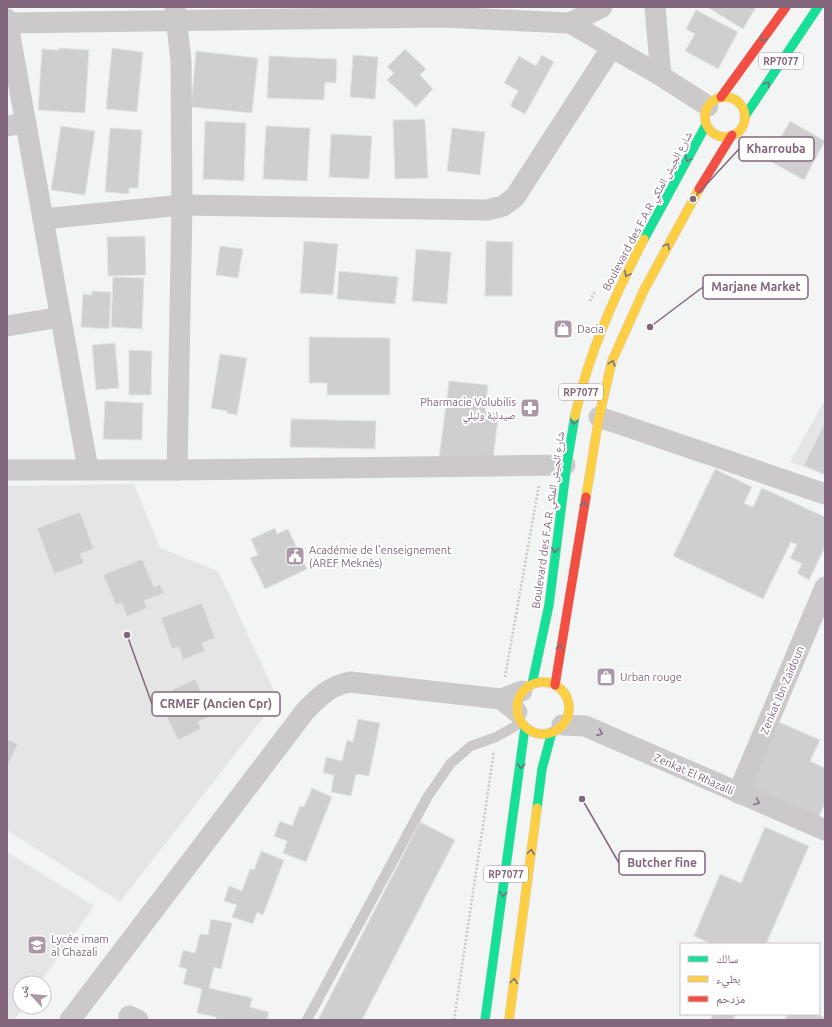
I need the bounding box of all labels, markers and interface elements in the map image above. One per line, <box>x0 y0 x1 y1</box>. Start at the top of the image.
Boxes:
one-way arrow <box>760 35 768 42</box>
road number: RP7077 <box>759 53 803 69</box>
one-way arrow <box>762 81 769 88</box>
street label: Boulevard des F.A.R شارع الجيش الملكي <box>600 129 697 294</box>
callout: Kharrouba <box>739 137 814 161</box>
text: Kharrouba <box>746 142 806 155</box>
one-way arrow <box>685 155 693 162</box>
one-way arrow <box>663 243 670 250</box>
one-way arrow <box>624 269 631 277</box>
callout: Marjane Market <box>703 275 808 299</box>
text: Marjane Market <box>711 280 801 293</box>
shop icon: Dacia <box>552 318 574 340</box>
place label: Dacia <box>577 323 604 335</box>
one-way arrow <box>607 360 616 367</box>
road number: RP7077 <box>559 384 603 400</box>
place label: Pharmacie Volubilis صيدلية وليلي <box>420 396 516 424</box>
pharmacy icon: Pharmacie Volubilis صيدلية وليلي <box>519 397 541 419</box>
one-way arrow <box>570 419 579 425</box>
street label: Boulevard des F.A.R شارع الجيش الملكي <box>530 431 569 610</box>
one-way arrow <box>579 501 588 508</box>
place label: Académie de l'enseignement (AREF Meknès) <box>309 544 452 570</box>
public building icon: Académie de l'enseignement (AREF Meknès) <box>284 545 306 567</box>
one-way arrow <box>550 547 559 553</box>
one-way arrow <box>556 643 565 650</box>
street label: Zenkat Ibn Zaïdoun <box>758 644 806 736</box>
shop icon: Urban rouge <box>595 666 617 688</box>
place label: Urban rouge <box>620 671 682 683</box>
callout: CRMEF (Ancien Cpr) <box>152 692 280 716</box>
text: CRMEF (Ancien Cpr) <box>160 697 272 711</box>
one-way arrow <box>595 728 603 736</box>
street label: Zenkat El Rhazalli <box>652 751 736 797</box>
one-way arrow <box>517 763 526 769</box>
one-way arrow <box>754 797 761 805</box>
one-way arrow <box>526 849 535 856</box>
callout: Butcher fine <box>619 851 705 875</box>
text: Butcher fine <box>627 856 697 869</box>
road number: RP7077 <box>484 866 528 882</box>
one-way arrow <box>499 891 508 898</box>
place label: Lycée imam al Ghazali <box>51 933 109 958</box>
school or university icon: Lycée imam al Ghazali <box>26 934 48 956</box>
legend <box>680 943 820 1015</box>
text: سالك <box>716 952 738 965</box>
text: بطيء <box>716 972 740 989</box>
north arrow <box>12 975 52 1015</box>
one-way arrow <box>509 978 518 984</box>
text: ش <box>15 982 33 999</box>
text: مزدحم <box>716 992 745 1007</box>

